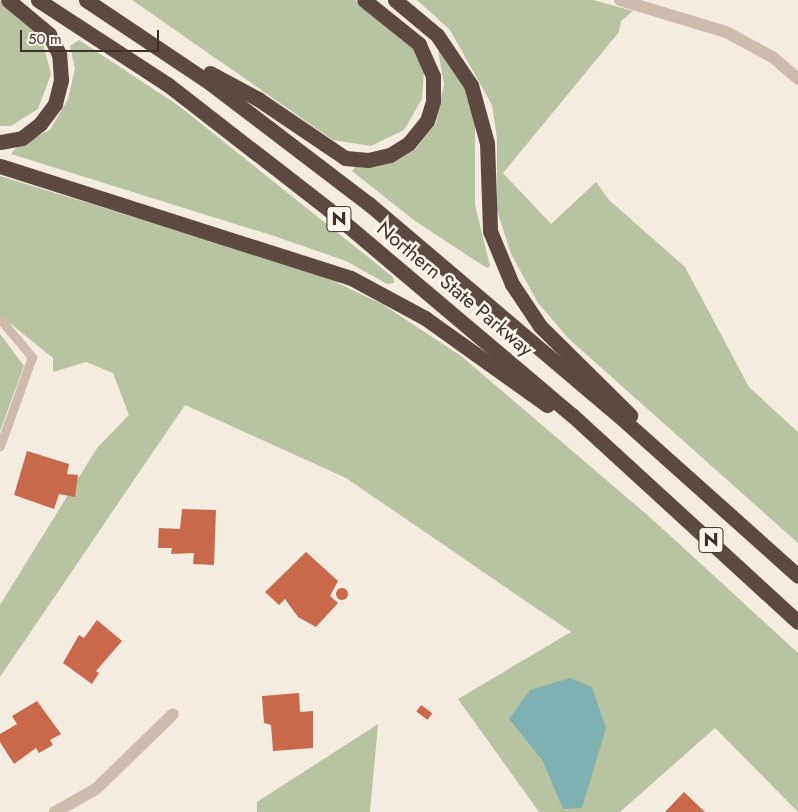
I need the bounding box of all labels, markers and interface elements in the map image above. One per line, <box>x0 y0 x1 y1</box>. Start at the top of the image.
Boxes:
scale bar <box>22 20 161 52</box>
text: 50 m <box>28 28 62 50</box>
road number: N <box>325 202 353 235</box>
street label: Northern State Parkway <box>372 217 538 361</box>
road number: N <box>697 524 725 556</box>

